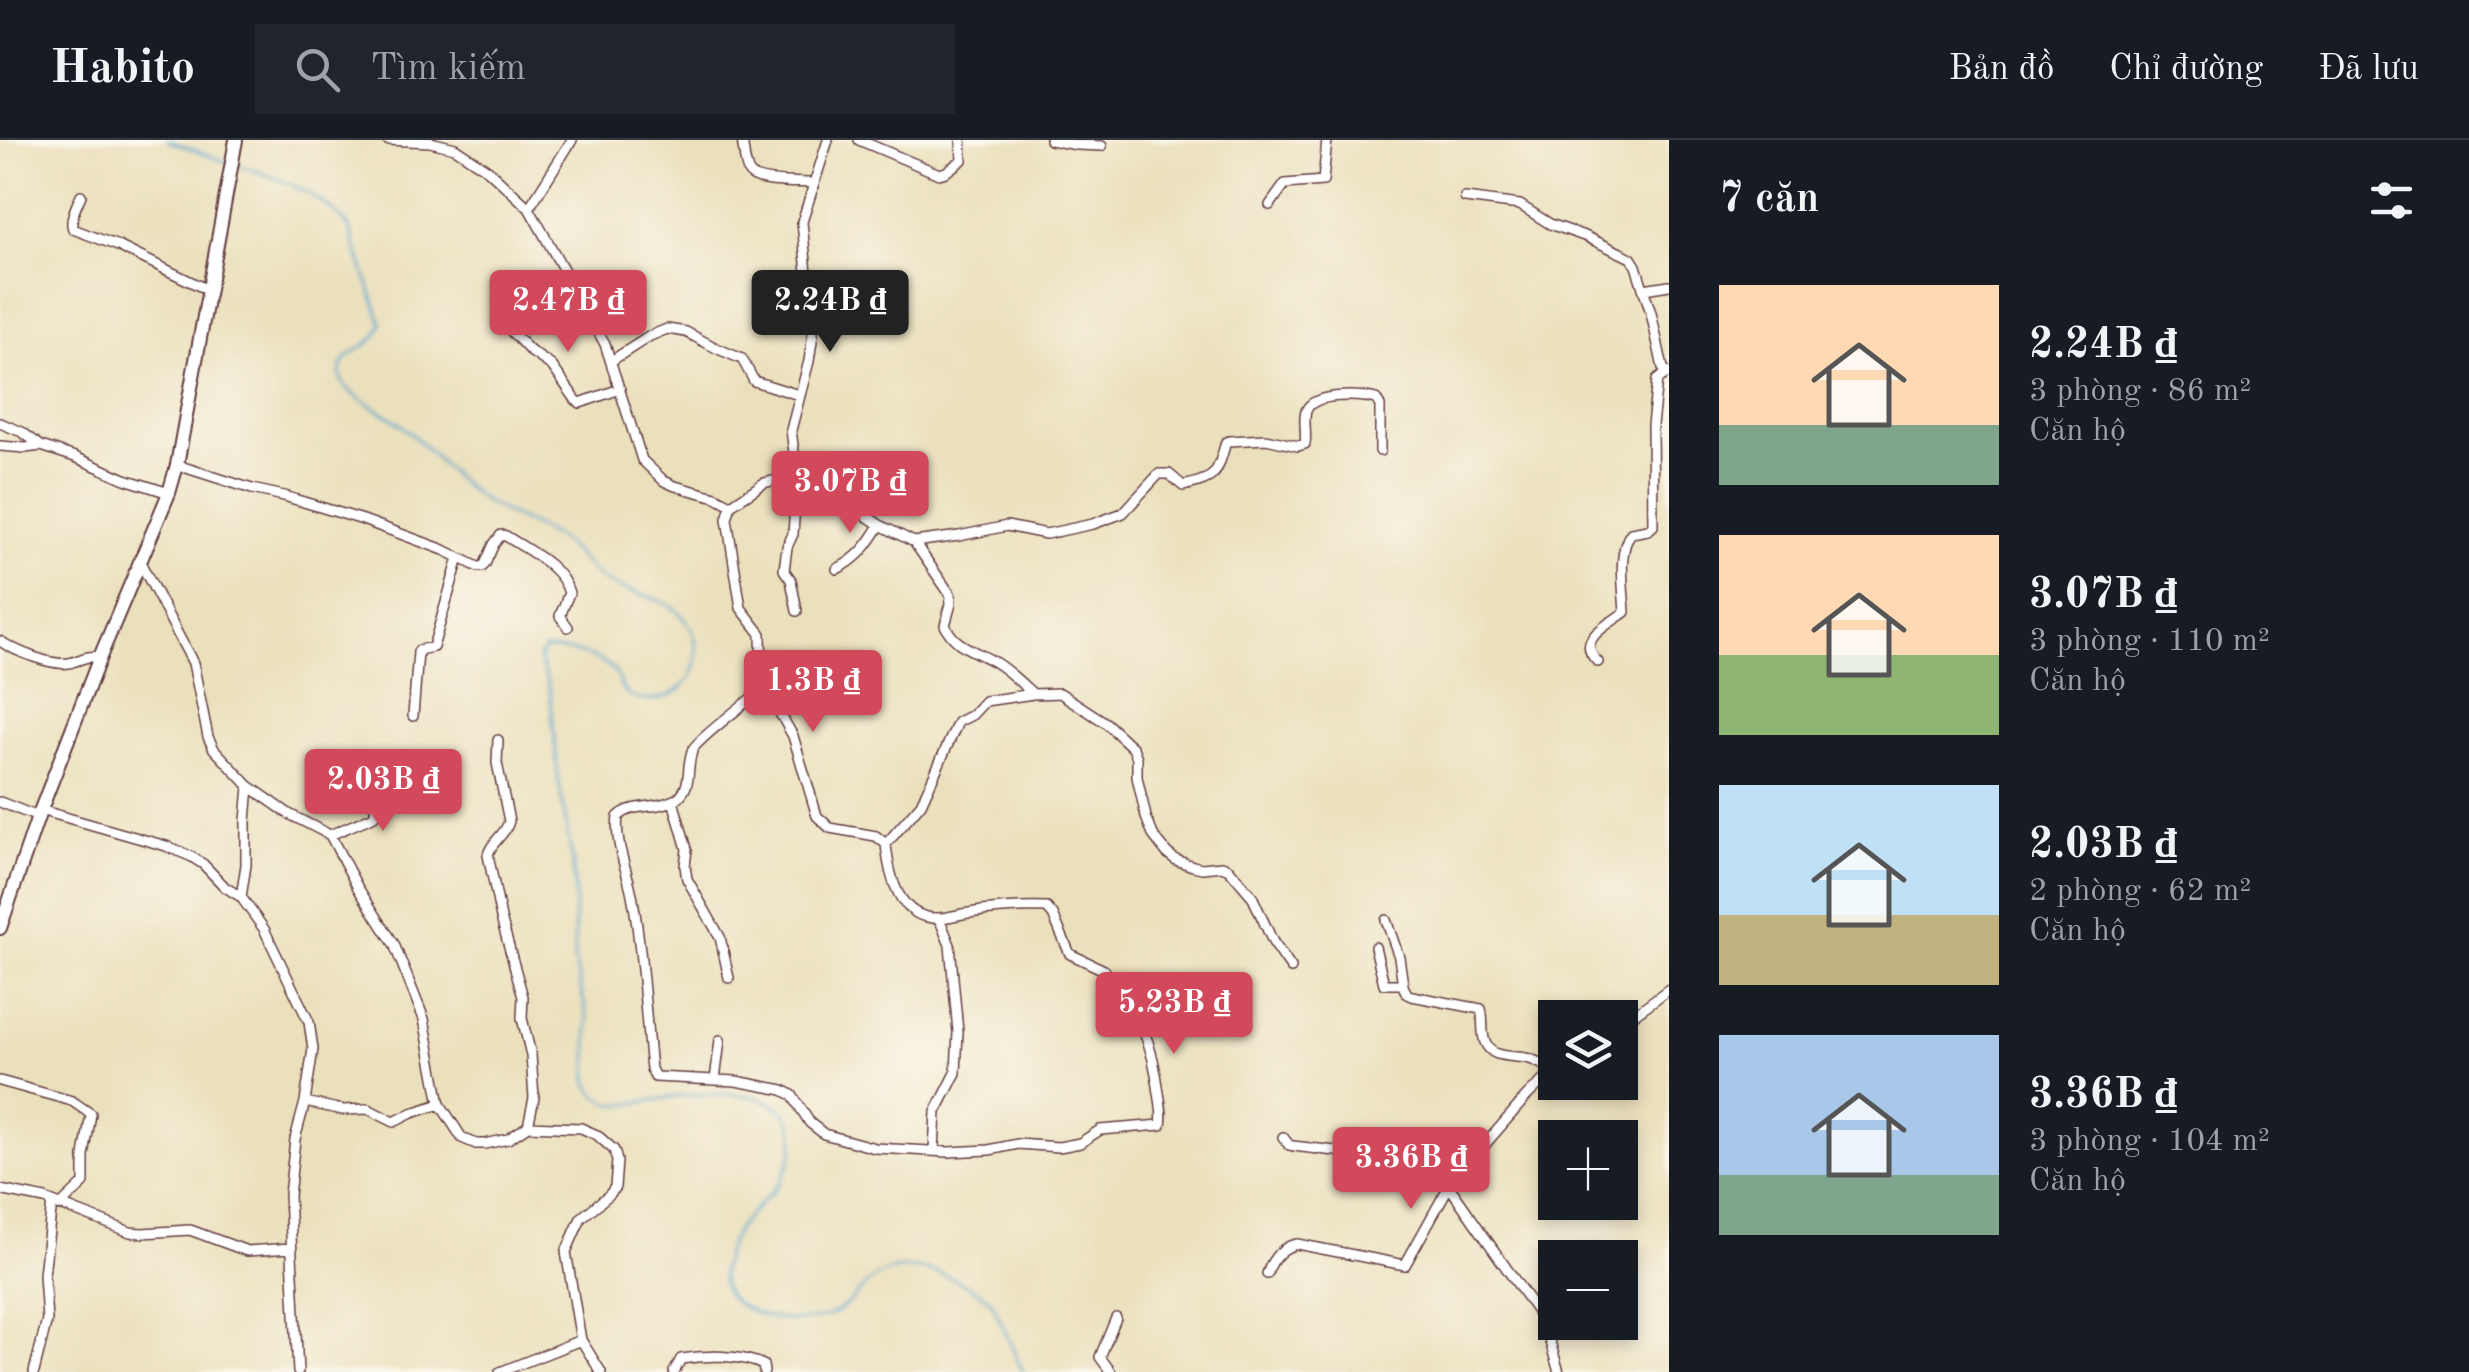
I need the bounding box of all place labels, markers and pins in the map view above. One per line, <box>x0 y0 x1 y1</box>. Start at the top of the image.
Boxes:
pin: 2.47B ₫ <box>476 270 660 355</box>
pin: 2.24B ₫ <box>738 270 922 355</box>
pin: 3.07B ₫ <box>758 451 942 536</box>
pin: 1.3B ₫ <box>732 650 894 735</box>
pin: 2.03B ₫ <box>291 749 475 834</box>
pin: 5.23B ₫ <box>1082 972 1266 1057</box>
pin: 3.36B ₫ <box>1319 1127 1503 1212</box>

